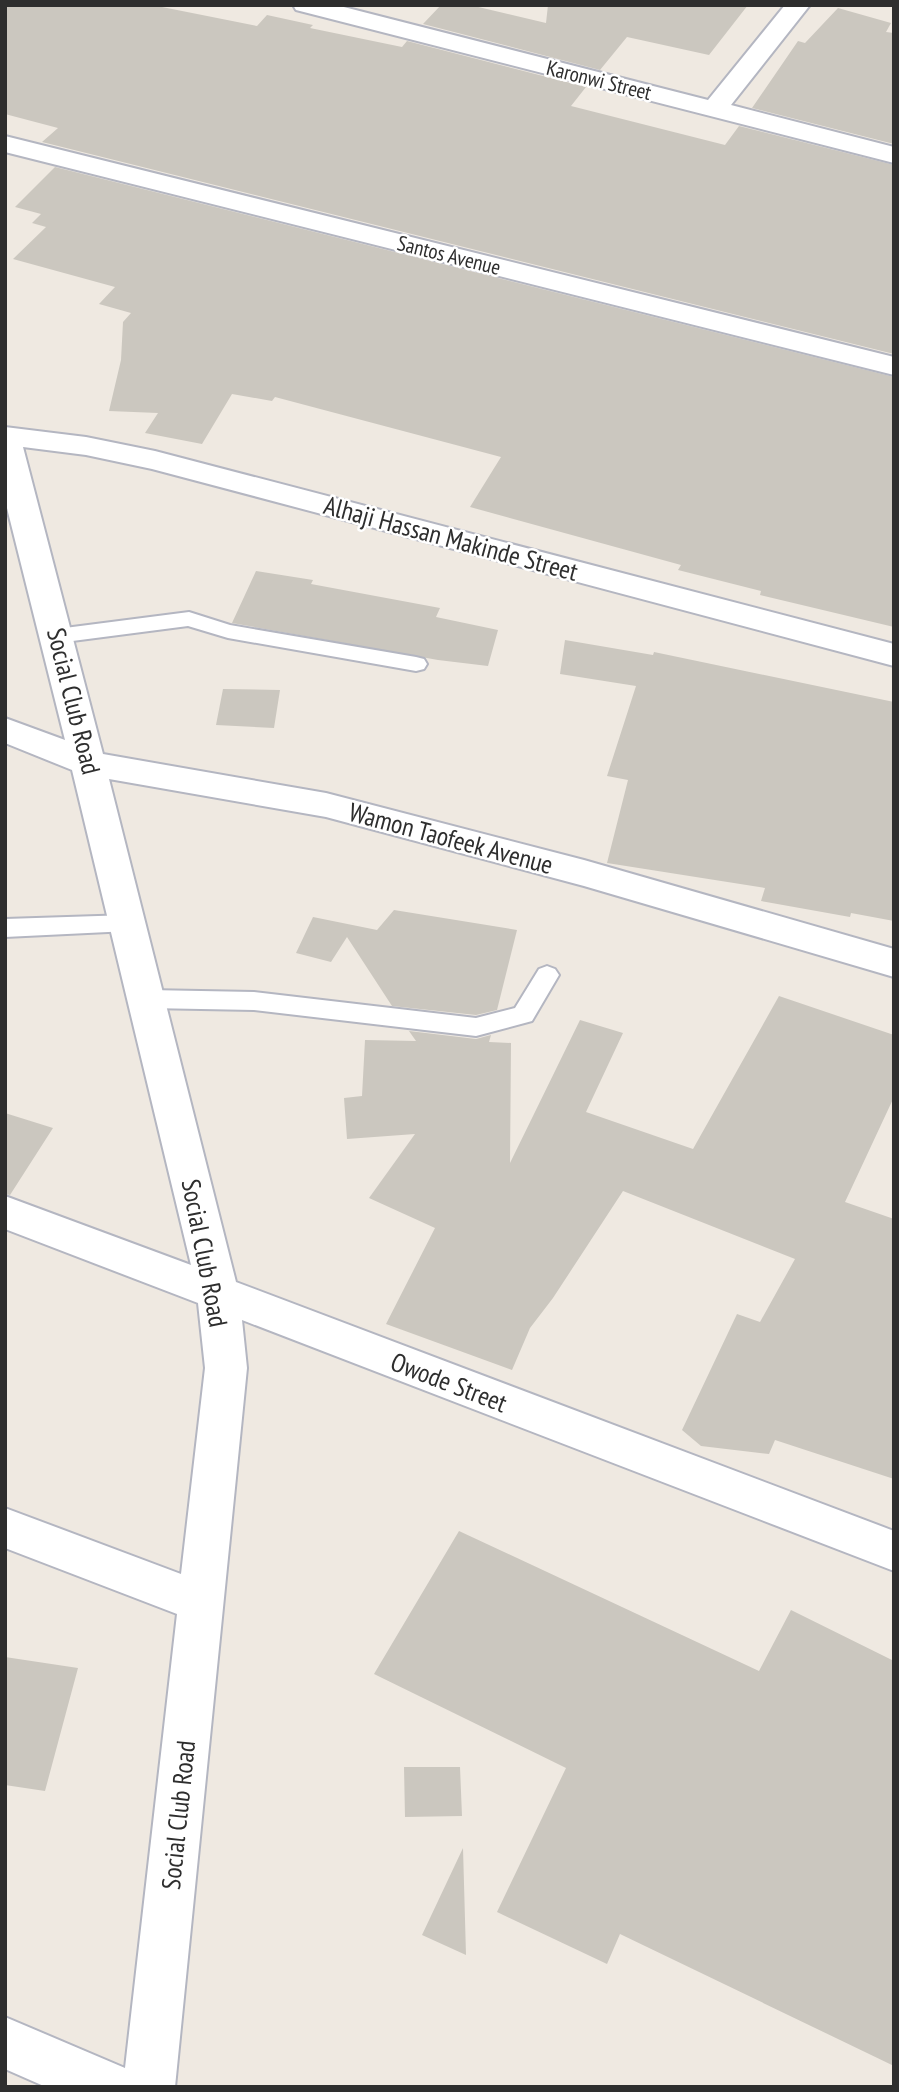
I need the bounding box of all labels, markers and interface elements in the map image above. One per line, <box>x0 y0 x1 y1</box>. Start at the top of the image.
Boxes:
street label: Karonwi Street <box>544 54 655 106</box>
street label: Santos Avenue <box>395 229 503 281</box>
street label: Alhaji Hassan Makinde Street <box>320 488 582 588</box>
street label: Social Club Road <box>40 624 108 778</box>
street label: Wamon Taofeek Avenue <box>345 795 557 881</box>
street label: Social Club Road <box>175 1176 235 1330</box>
street label: Owode Street <box>386 1345 512 1419</box>
street label: Social Club Road <box>154 1739 202 1891</box>

